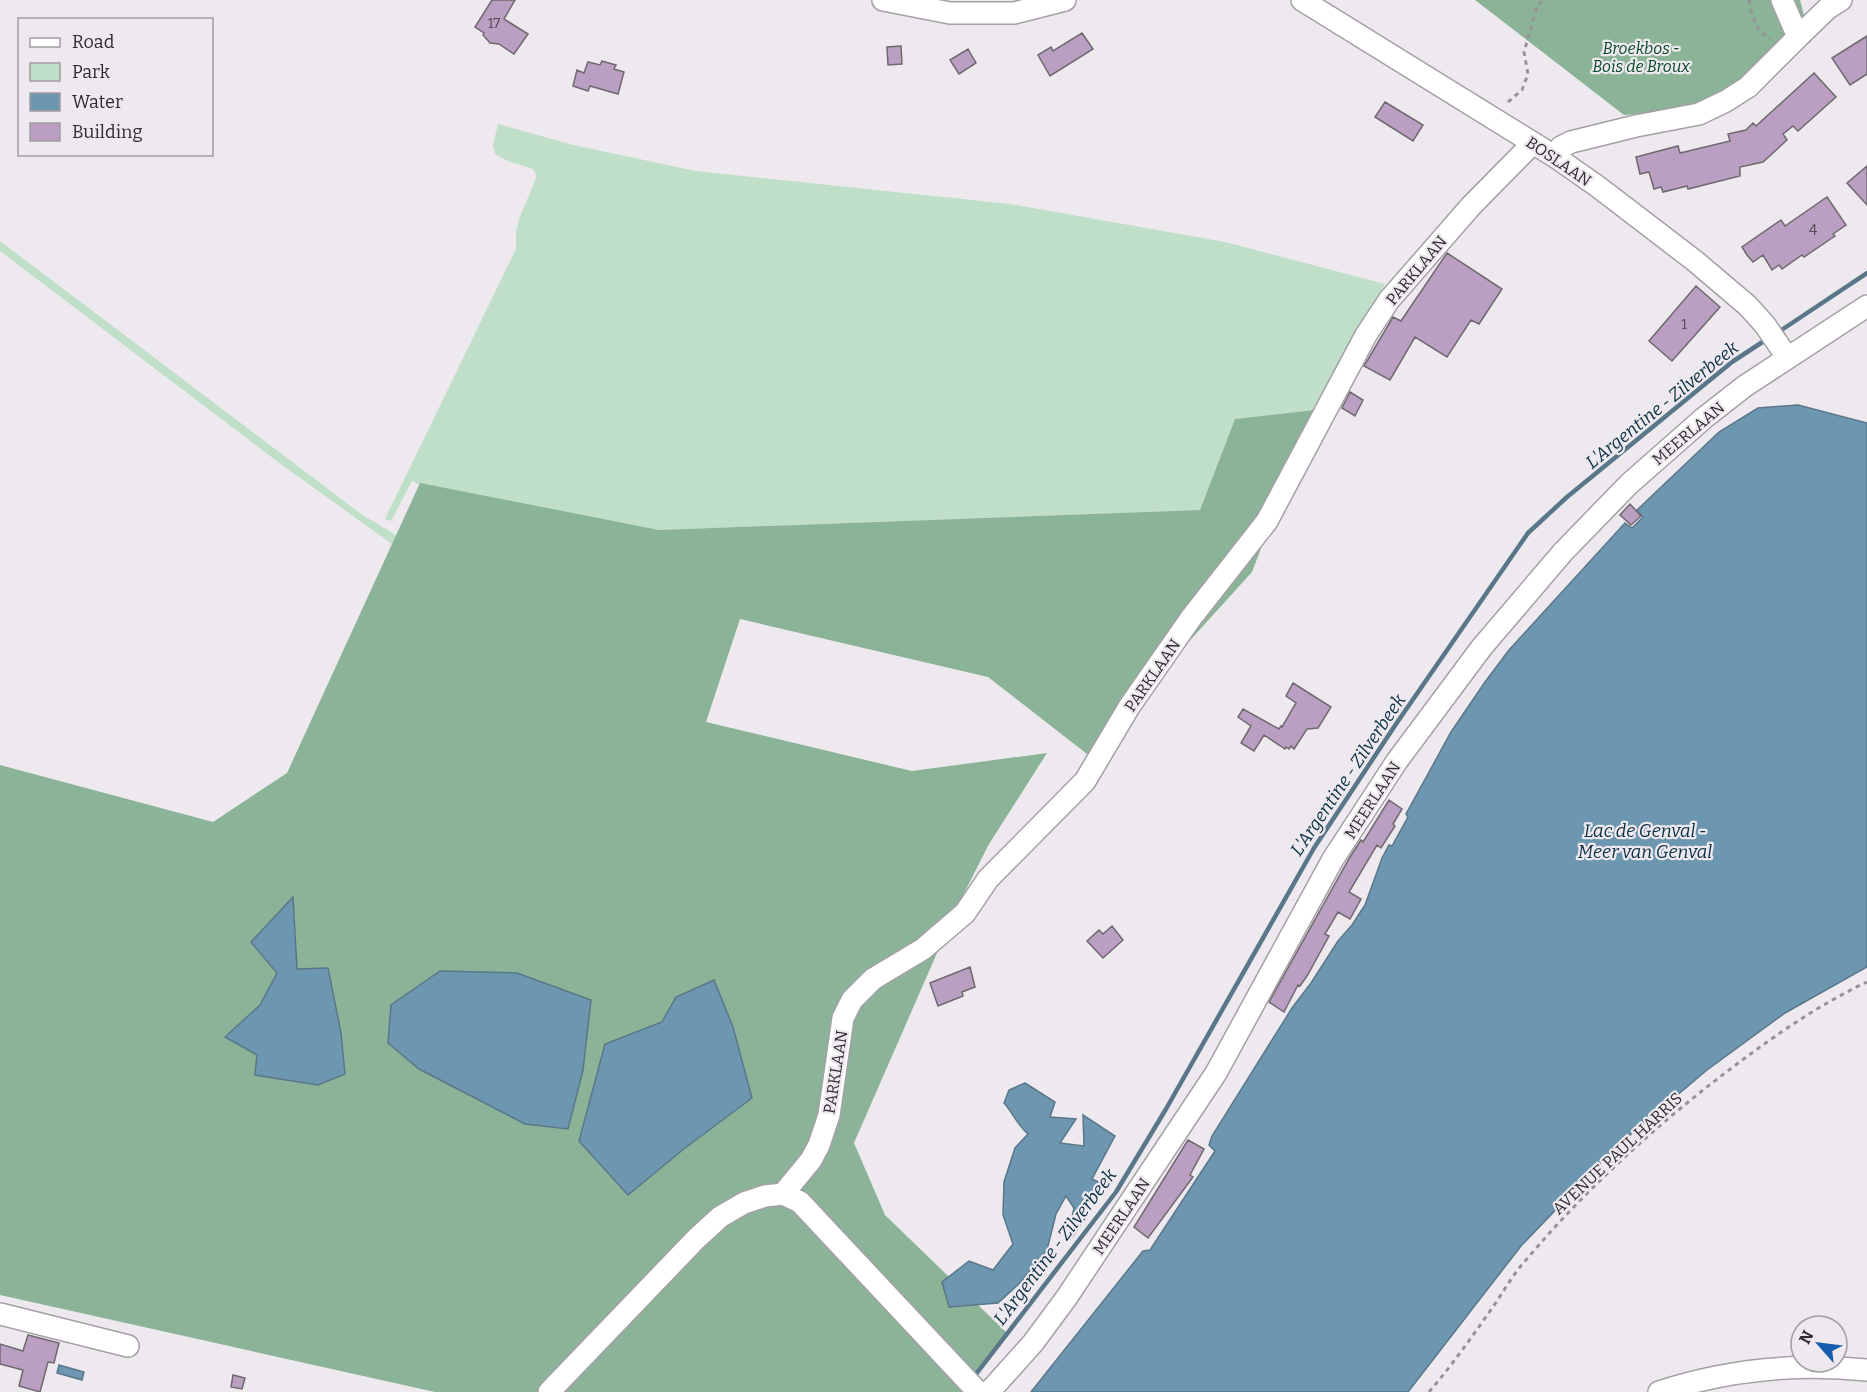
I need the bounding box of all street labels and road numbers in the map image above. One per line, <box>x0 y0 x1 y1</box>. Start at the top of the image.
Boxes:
street label: BOSLAAN <box>1522 133 1595 190</box>
street label: PARKLAAN <box>1382 232 1451 309</box>
street label: MEERLAAN <box>1648 398 1728 469</box>
street label: PARKLAAN <box>1120 635 1185 715</box>
street label: MEERLAAN <box>1340 758 1405 842</box>
street label: PARKLAAN <box>820 1029 852 1115</box>
street label: AVENUE PAUL HARRIS <box>1549 1088 1686 1218</box>
street label: MEERLAAN <box>1089 1174 1154 1258</box>

